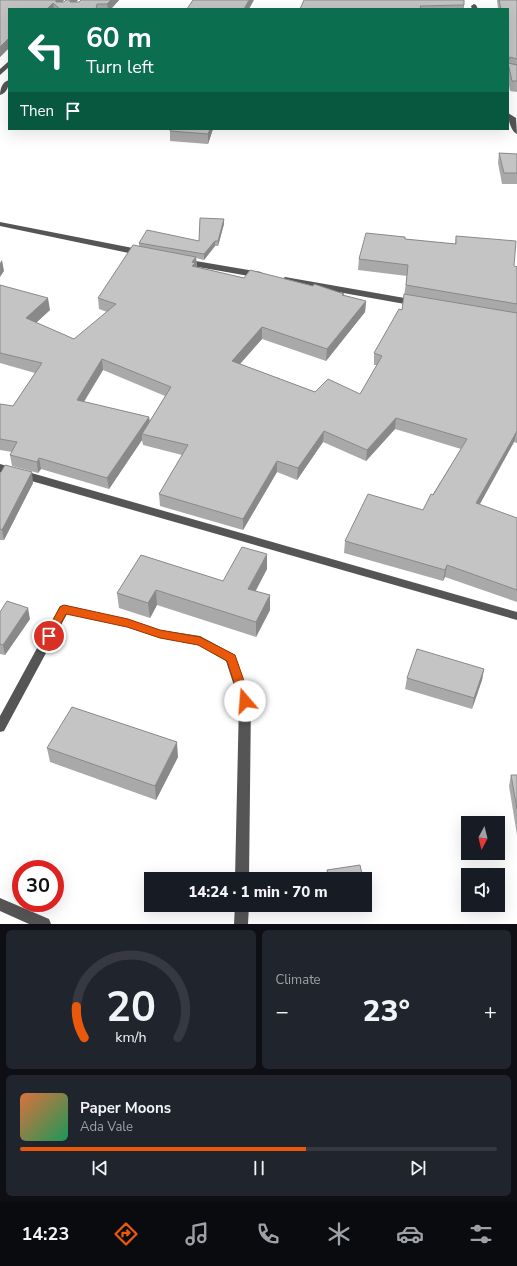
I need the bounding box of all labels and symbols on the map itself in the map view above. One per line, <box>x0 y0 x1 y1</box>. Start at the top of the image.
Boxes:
pin <box>32 619 66 653</box>
position arrow <box>224 680 266 722</box>
north arrow <box>461 816 505 860</box>
speed limit sign: 30 <box>12 860 64 912</box>

